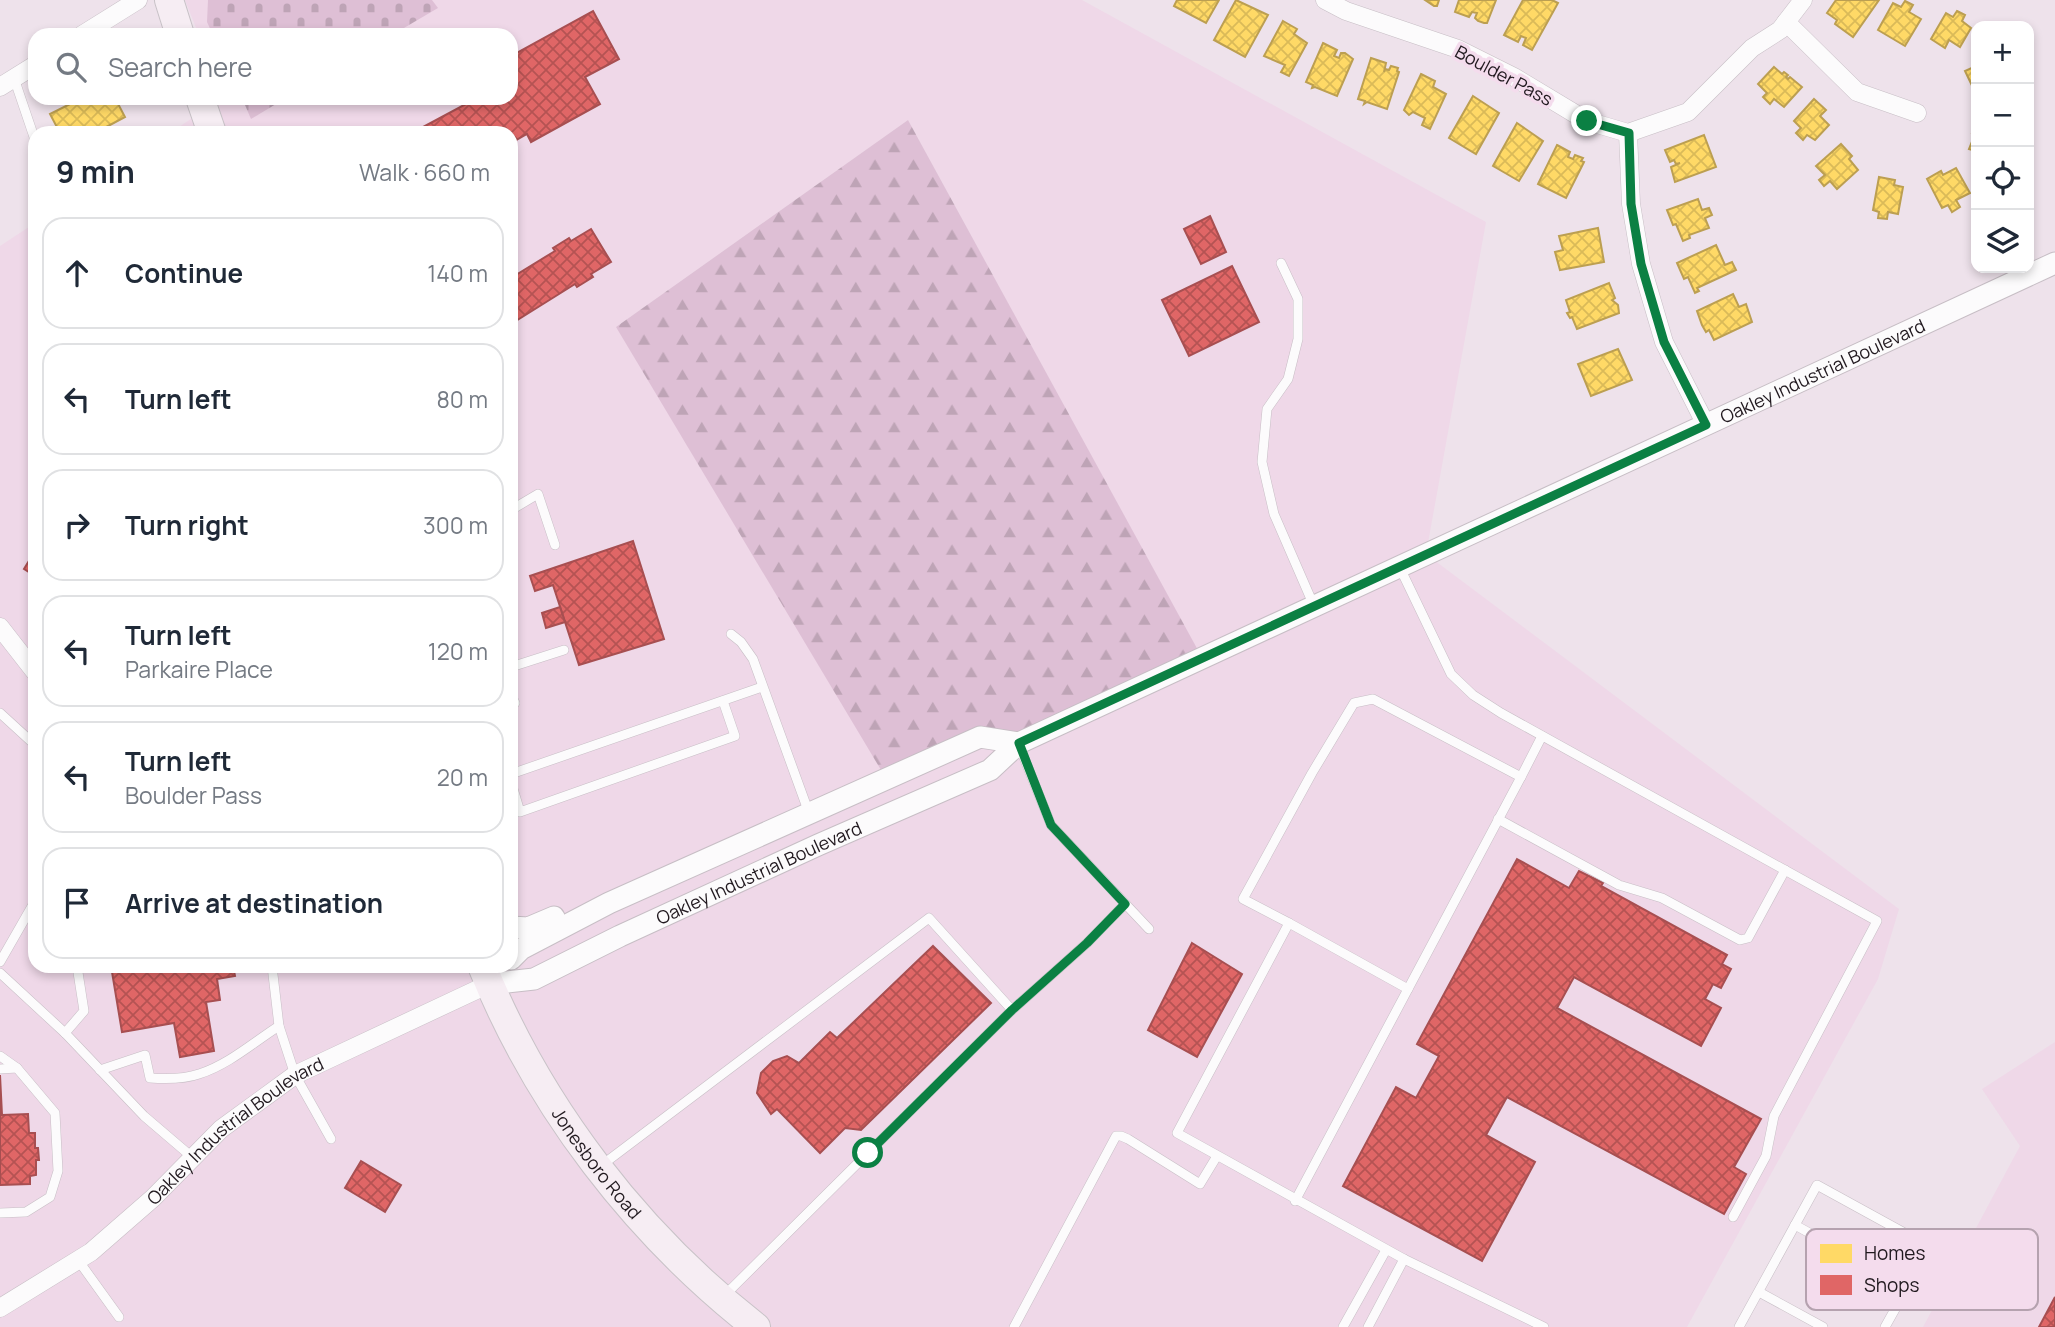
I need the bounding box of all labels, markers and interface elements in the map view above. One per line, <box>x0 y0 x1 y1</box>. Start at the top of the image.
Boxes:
map controls <box>1971 21 2034 273</box>
button: + <box>1971 21 2034 84</box>
search box <box>28 28 518 105</box>
street label: Boulder Pass <box>1451 39 1557 111</box>
icon: search <box>52 48 90 86</box>
text: Search here <box>108 49 253 85</box>
button: − <box>1971 84 2034 147</box>
route end <box>1571 105 1602 136</box>
button: locate <box>1971 147 2034 210</box>
text: 9 min <box>56 151 135 192</box>
text: Walk · 660 m <box>359 156 490 188</box>
button: layers <box>1971 210 2034 273</box>
icon: ahead <box>58 254 96 292</box>
text: Continue <box>125 255 243 291</box>
text: 140 m <box>427 257 488 289</box>
street label: Oakley Industrial Boulevard <box>1716 313 1929 429</box>
icon: left <box>58 380 96 418</box>
text: Turn left <box>125 381 232 417</box>
text: 80 m <box>437 383 488 415</box>
icon: right <box>58 506 96 544</box>
text: Turn right <box>125 507 249 543</box>
text: 300 m <box>423 509 488 541</box>
text: Turn left <box>125 617 232 653</box>
icon: left <box>58 632 96 670</box>
text: 120 m <box>428 635 488 667</box>
text: Parkaire Place <box>125 653 273 685</box>
text: Turn left <box>125 743 232 779</box>
icon: left <box>58 758 96 796</box>
text: 20 m <box>437 761 488 793</box>
text: Boulder Pass <box>125 779 262 811</box>
street label: Oakley Industrial Boulevard <box>652 815 865 930</box>
icon: arrive <box>58 884 96 922</box>
text: Arrive at destination <box>125 885 383 921</box>
street label: Oakley Industrial Boulevard <box>141 1051 327 1210</box>
street label: Jonesboro Road <box>547 1103 647 1224</box>
route start <box>852 1137 883 1168</box>
legend <box>1806 1229 2038 1310</box>
text: Homes <box>1864 1240 1925 1266</box>
text: Shops <box>1864 1272 1919 1298</box>

